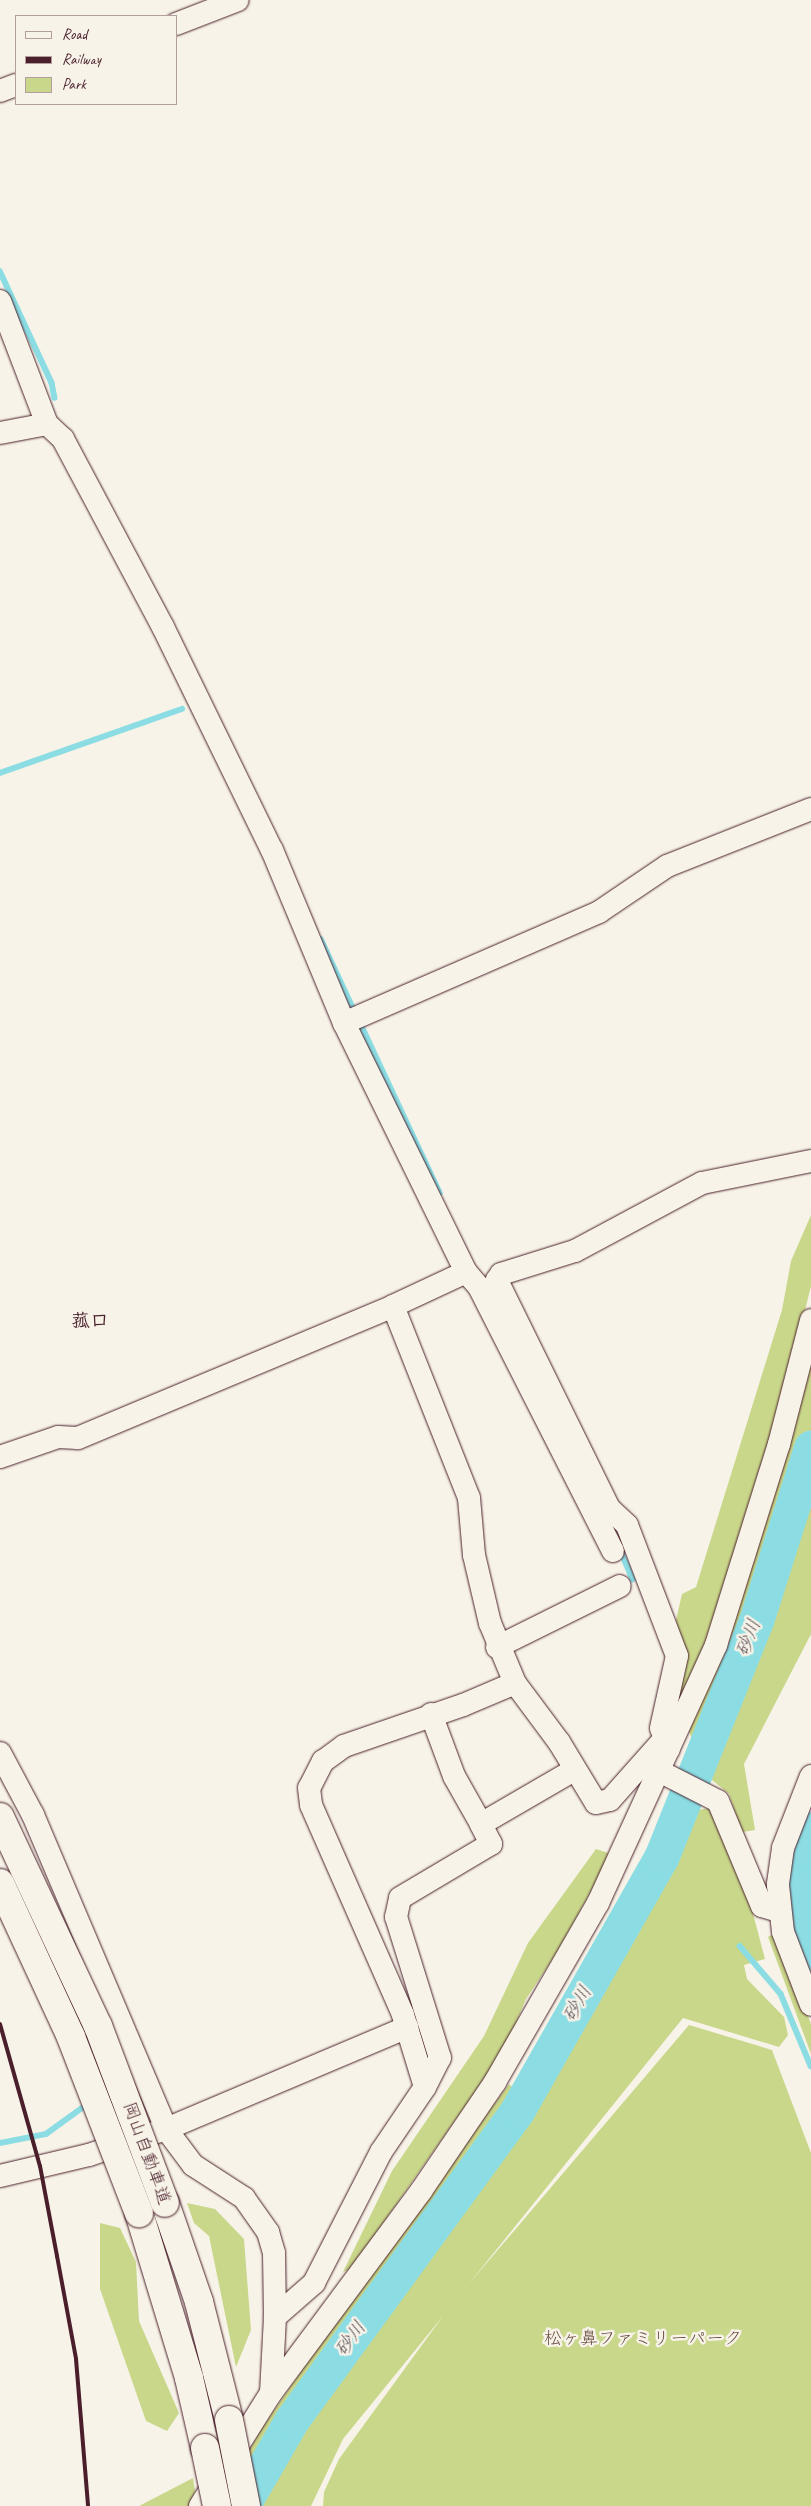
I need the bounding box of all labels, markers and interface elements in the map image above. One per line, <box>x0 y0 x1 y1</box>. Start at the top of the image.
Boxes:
legend <box>15 15 178 105</box>
text: Road <box>62 25 87 44</box>
text: Railway <box>62 50 101 69</box>
text: Park <box>62 75 86 94</box>
district label: 菰口 <box>71 1311 109 1333</box>
water label: 砂川 <box>732 1616 766 1660</box>
water label: 砂川 <box>559 1982 597 2026</box>
street label: 岡山自動車道 <box>118 2099 176 2207</box>
water label: 砂川 <box>331 2317 371 2361</box>
park label: 松ヶ鼻ファミリーパーク <box>544 2327 742 2349</box>

